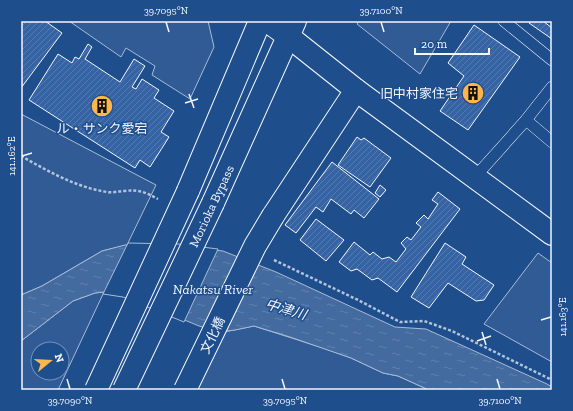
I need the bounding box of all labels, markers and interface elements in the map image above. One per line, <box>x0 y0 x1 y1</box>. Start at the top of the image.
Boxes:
text: 39.7095°N <box>144 5 189 17</box>
text: 39.7100°N <box>359 5 403 17</box>
scale bar <box>415 30 489 56</box>
text: 20 m <box>421 37 448 51</box>
building icon: 旧中村家住宅 <box>460 80 486 106</box>
place label: 旧中村家住宅 <box>380 86 458 101</box>
building icon: ル・サンク愛宕 <box>89 93 115 119</box>
place label: ル・サンク愛宕 <box>56 121 148 136</box>
text: 141.162°E <box>6 136 18 176</box>
street label: Morioka Bypass <box>186 163 237 250</box>
water label: Nakatsu River <box>173 281 253 298</box>
water label: 中津川 <box>263 295 310 324</box>
text: 141.163°E <box>557 297 569 337</box>
street label: 文化橋 <box>197 314 228 356</box>
north arrow <box>30 341 70 381</box>
text: N <box>52 352 67 365</box>
text: 39.7090°N <box>48 395 93 407</box>
text: 39.7095°N <box>263 395 308 407</box>
text: 39.7100°N <box>478 395 522 407</box>

